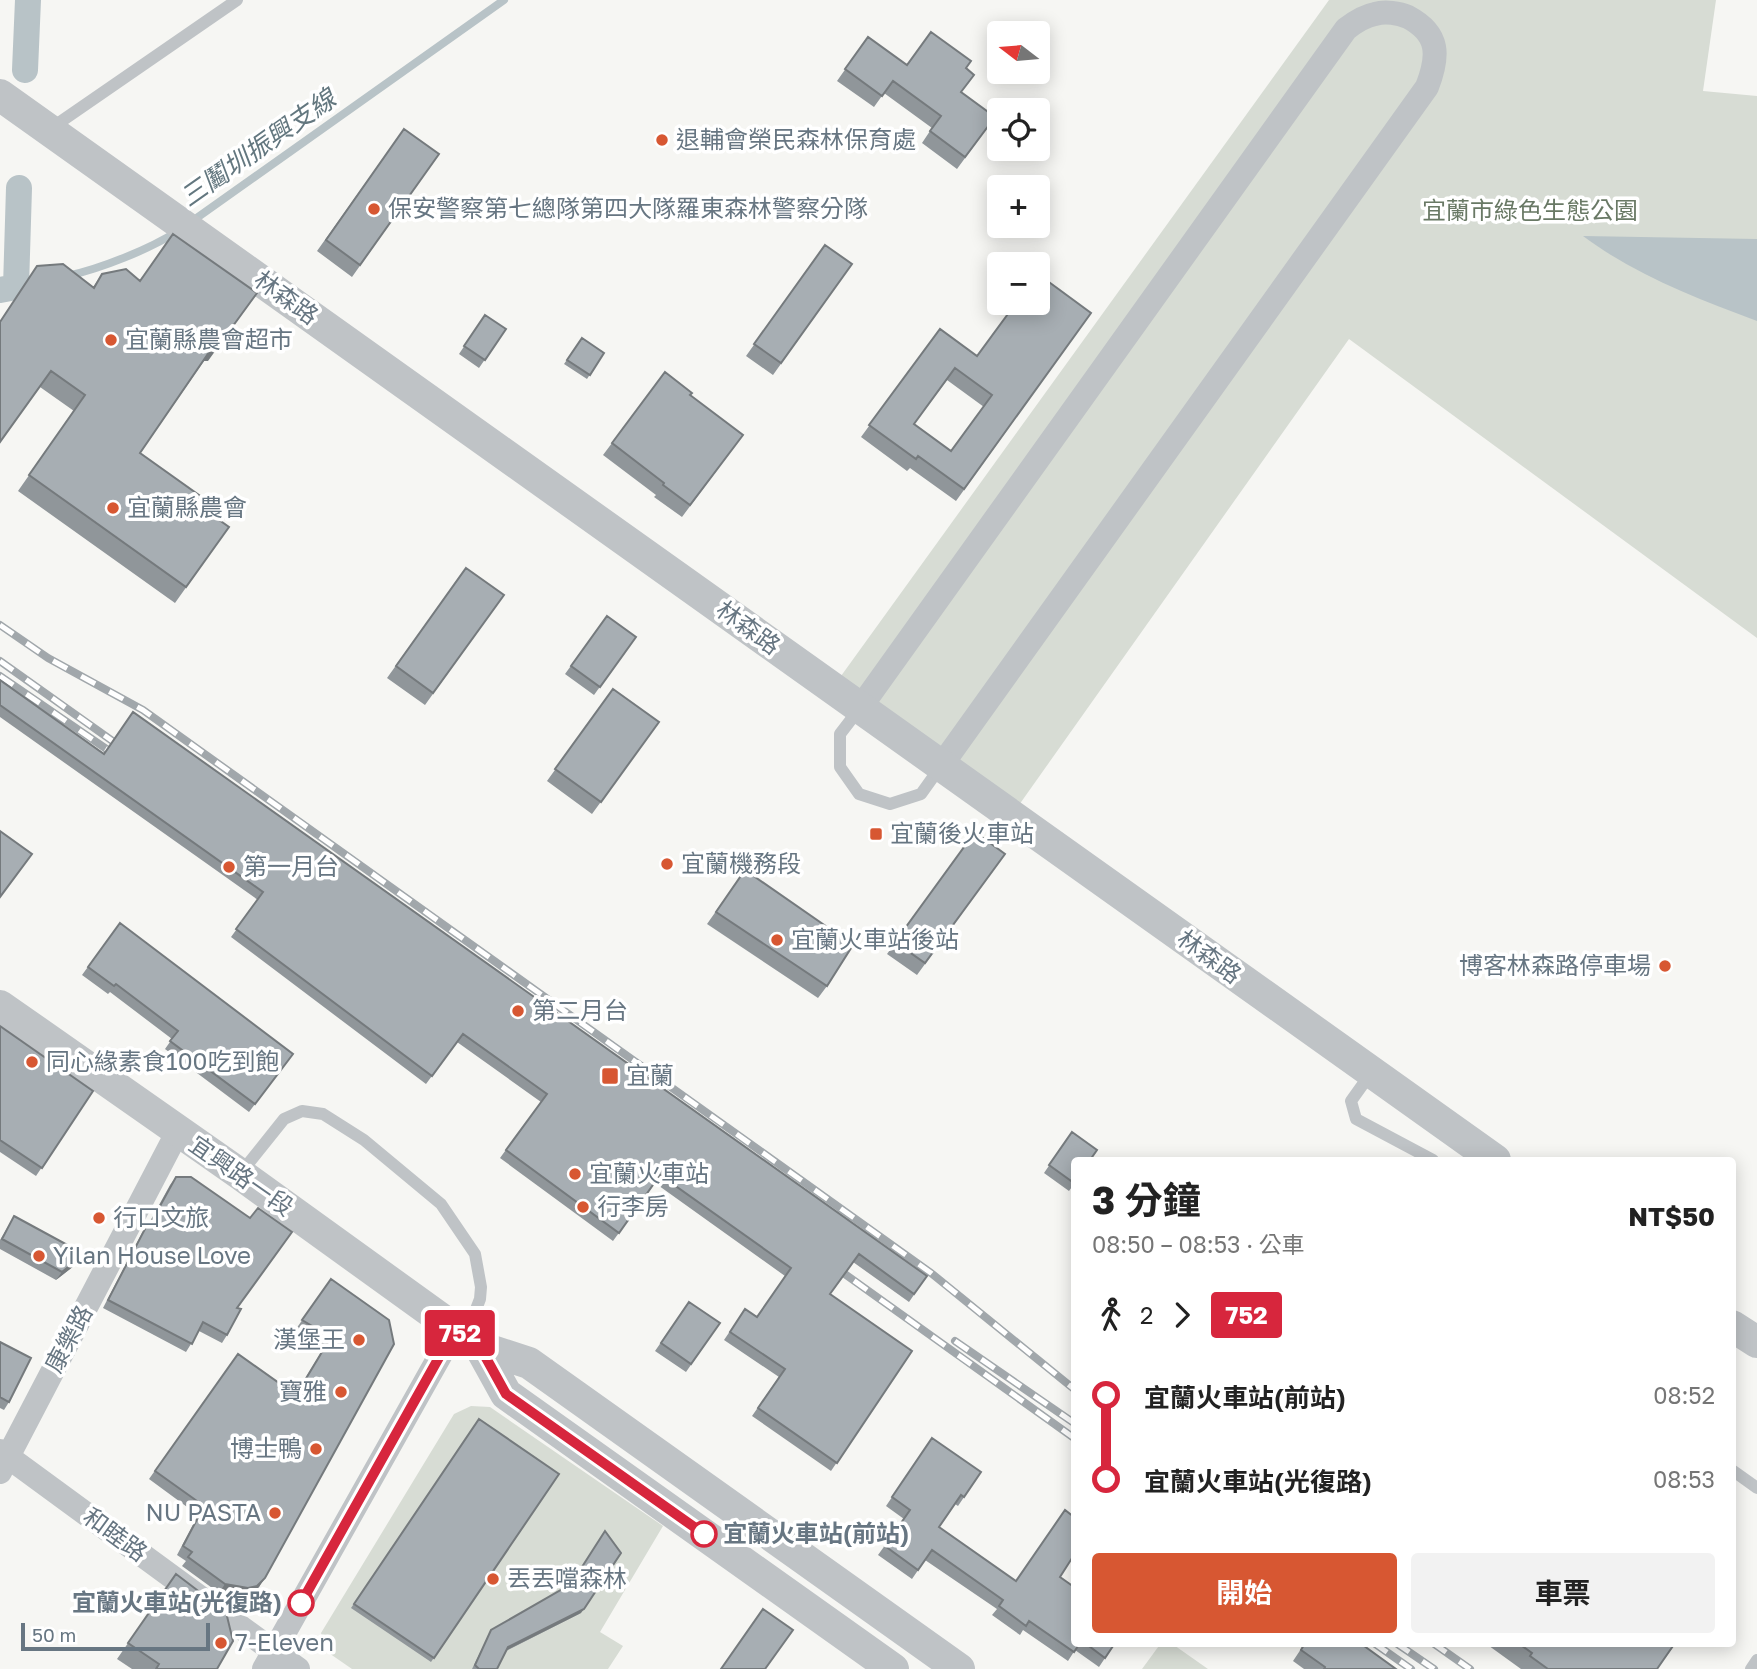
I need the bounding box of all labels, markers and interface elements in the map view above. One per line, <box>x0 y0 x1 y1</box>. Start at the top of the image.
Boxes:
north arrow <box>987 21 1050 84</box>
map controls <box>987 21 1050 315</box>
water label: 三鬮圳振興支線 <box>174 81 344 212</box>
button: locate <box>987 98 1050 161</box>
place label: 退輔會榮民森林保育處 <box>676 124 916 153</box>
marker: 退輔會榮民森林保育處 <box>654 132 670 148</box>
button: + <box>987 175 1050 238</box>
place label: 保安警察第七總隊第四大隊羅東森林警察分隊 <box>388 193 868 222</box>
park label: 宜蘭市綠色生態公園 <box>1422 195 1638 224</box>
marker: 保安警察第七總隊第四大隊羅東森林警察分隊 <box>366 201 382 217</box>
button: − <box>987 252 1050 315</box>
street label: 林森路 <box>249 264 325 330</box>
place label: 宜蘭縣農會超市 <box>125 324 293 353</box>
marker: 宜蘭縣農會超市 <box>103 332 119 348</box>
place label: 宜蘭縣農會 <box>127 492 247 521</box>
marker: 宜蘭縣農會 <box>105 500 121 516</box>
street label: 林森路 <box>711 594 787 660</box>
place label: 宜蘭後火車站 <box>890 818 1034 847</box>
marker: 宜蘭後火車站 <box>868 826 884 842</box>
place label: 宜蘭機務段 <box>681 848 801 877</box>
place label: 第一月台 <box>243 851 339 880</box>
marker: 宜蘭機務段 <box>659 856 675 872</box>
marker: 第一月台 <box>221 859 237 875</box>
street label: 林森路 <box>1172 923 1248 989</box>
place label: 宜蘭火車站後站 <box>791 924 959 953</box>
marker: 宜蘭火車站後站 <box>769 932 785 948</box>
place label: 博客林森路停車場 <box>1459 950 1651 979</box>
marker: 博客林森路停車場 <box>1657 958 1673 974</box>
place label: 第二月台 <box>532 995 628 1024</box>
marker: 第二月台 <box>510 1003 526 1019</box>
place label: 同心緣素食100吃到飽 <box>46 1046 279 1075</box>
marker: 同心緣素食100吃到飽 <box>24 1054 40 1070</box>
place label: 宜蘭 <box>626 1060 674 1089</box>
marker: 宜蘭 <box>600 1066 620 1086</box>
street label: 宜興路一段 <box>184 1128 299 1221</box>
place label: 宜蘭火車站 <box>589 1158 709 1187</box>
marker: 宜蘭火車站 <box>567 1166 583 1182</box>
text: 3 分鐘 <box>1092 1177 1201 1222</box>
place label: 行李房 <box>597 1191 669 1220</box>
marker: 行李房 <box>575 1199 591 1215</box>
text: NT$50 <box>1628 1201 1715 1232</box>
place label: 行口文旅 <box>113 1202 209 1231</box>
marker: 行口文旅 <box>91 1210 107 1226</box>
text: 08:50 – 08:53 · 公車 <box>1092 1230 1305 1258</box>
place label: Yilan House Love <box>53 1240 251 1269</box>
marker: Yilan House Love <box>31 1248 47 1264</box>
icon: walk <box>1092 1296 1130 1334</box>
icon: forward <box>1163 1296 1201 1334</box>
street label: 康樂路 <box>38 1300 97 1377</box>
text: 752 <box>1225 1300 1268 1329</box>
text: 2 <box>1140 1301 1153 1329</box>
line badge: 752 <box>420 1310 500 1356</box>
text: 752 <box>439 1318 481 1347</box>
place label: 漢堡王 <box>273 1324 345 1353</box>
marker: 漢堡王 <box>351 1332 367 1348</box>
place label: 寶雅 <box>279 1376 327 1405</box>
text: 08:52 <box>1653 1381 1715 1409</box>
text: 宜蘭火車站(前站) <box>1144 1382 1346 1413</box>
marker: 寶雅 <box>333 1384 349 1400</box>
place label: 博士鴨 <box>230 1433 302 1462</box>
marker: 博士鴨 <box>308 1441 324 1457</box>
text: 08:53 <box>1653 1465 1715 1493</box>
text: 宜蘭火車站(光復路) <box>1144 1466 1372 1497</box>
place label: NU PASTA <box>145 1497 261 1526</box>
street label: 和睦路 <box>78 1501 154 1567</box>
marker: NU PASTA <box>267 1505 283 1521</box>
place label: 宜蘭火車站(前站) <box>723 1518 909 1547</box>
marker: 宜蘭火車站(前站) <box>691 1521 717 1547</box>
button: 開始 <box>1092 1553 1397 1633</box>
button: 車票 <box>1411 1553 1715 1633</box>
place label: 丟丟噹森林 <box>507 1563 627 1592</box>
marker: 丟丟噹森林 <box>485 1571 501 1587</box>
place label: 宜蘭火車站(光復路) <box>72 1587 282 1616</box>
marker: 宜蘭火車站(光復路) <box>288 1590 314 1616</box>
scale bar <box>21 1620 210 1652</box>
text: 50 m <box>32 1623 76 1646</box>
place label: 7-Eleven <box>235 1627 334 1656</box>
marker: 7-Eleven <box>213 1635 229 1651</box>

